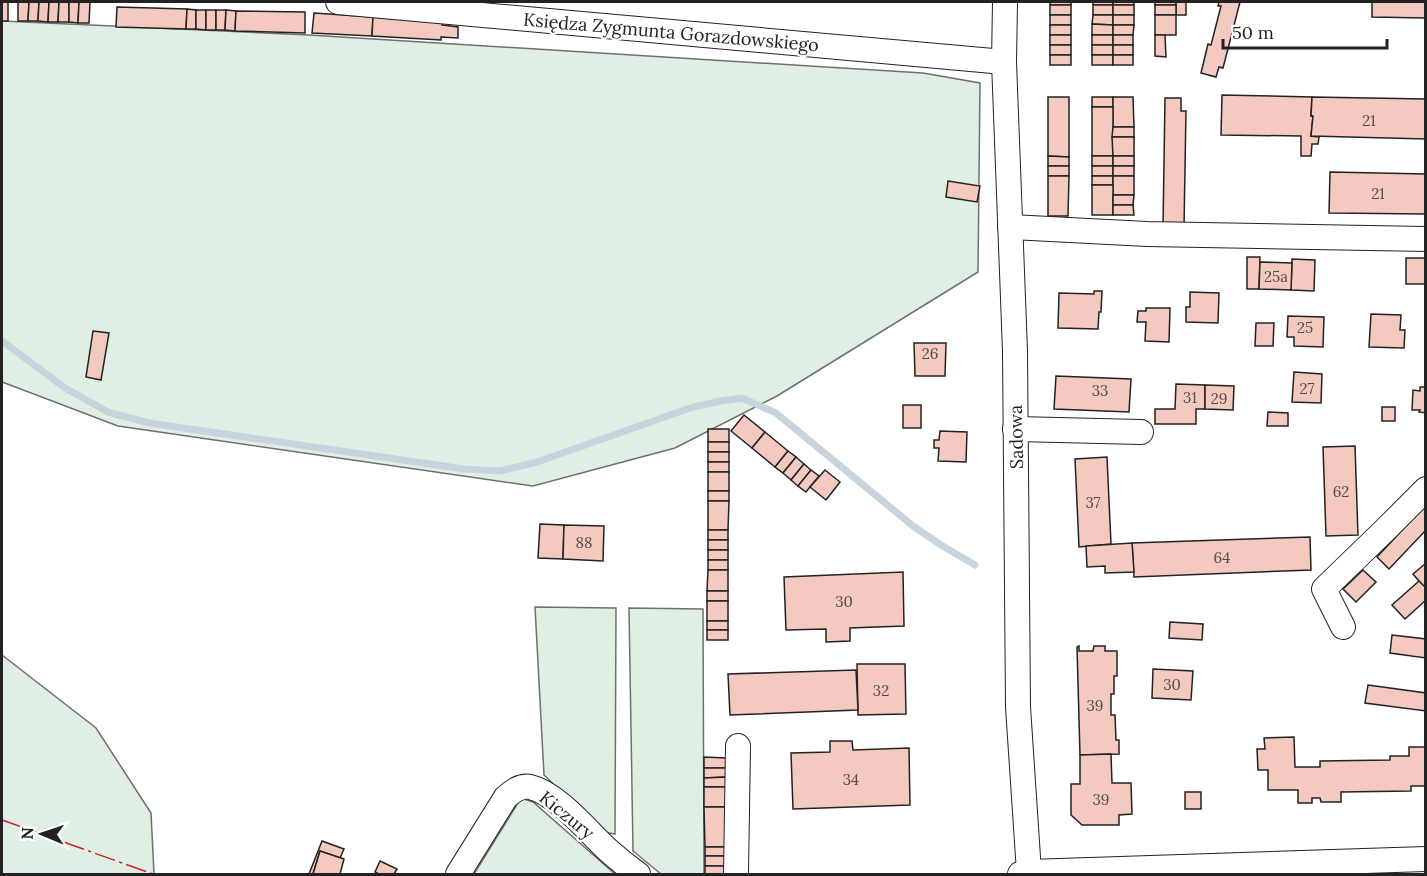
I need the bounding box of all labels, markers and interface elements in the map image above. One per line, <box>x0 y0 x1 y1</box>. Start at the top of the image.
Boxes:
street label: Księdza Zygmunta Gorazdowskiego <box>522 8 820 56</box>
scale bar <box>1223 12 1386 50</box>
text: 50 m <box>1232 21 1274 44</box>
house number: 21 <box>1362 111 1376 130</box>
house number: 21 <box>1371 184 1385 203</box>
house number: 25a <box>1264 267 1288 286</box>
house number: 25 <box>1297 318 1313 337</box>
house number: 26 <box>922 344 938 363</box>
house number: 27 <box>1300 379 1315 398</box>
house number: 33 <box>1092 381 1108 400</box>
house number: 31 <box>1183 388 1197 407</box>
house number: 29 <box>1211 389 1227 408</box>
street label: Sadowa <box>1004 405 1028 469</box>
house number: 62 <box>1333 482 1349 501</box>
house number: 37 <box>1086 493 1101 512</box>
house number: 88 <box>576 533 592 552</box>
house number: 64 <box>1214 548 1230 567</box>
house number: 30 <box>835 592 853 611</box>
house number: 30 <box>1163 675 1181 694</box>
house number: 32 <box>873 681 889 700</box>
house number: 39 <box>1086 696 1104 715</box>
house number: 34 <box>843 770 859 789</box>
street label: Kiczury <box>535 786 600 845</box>
house number: 39 <box>1092 790 1110 809</box>
north arrow <box>12 804 72 864</box>
text: N <box>17 827 37 840</box>

